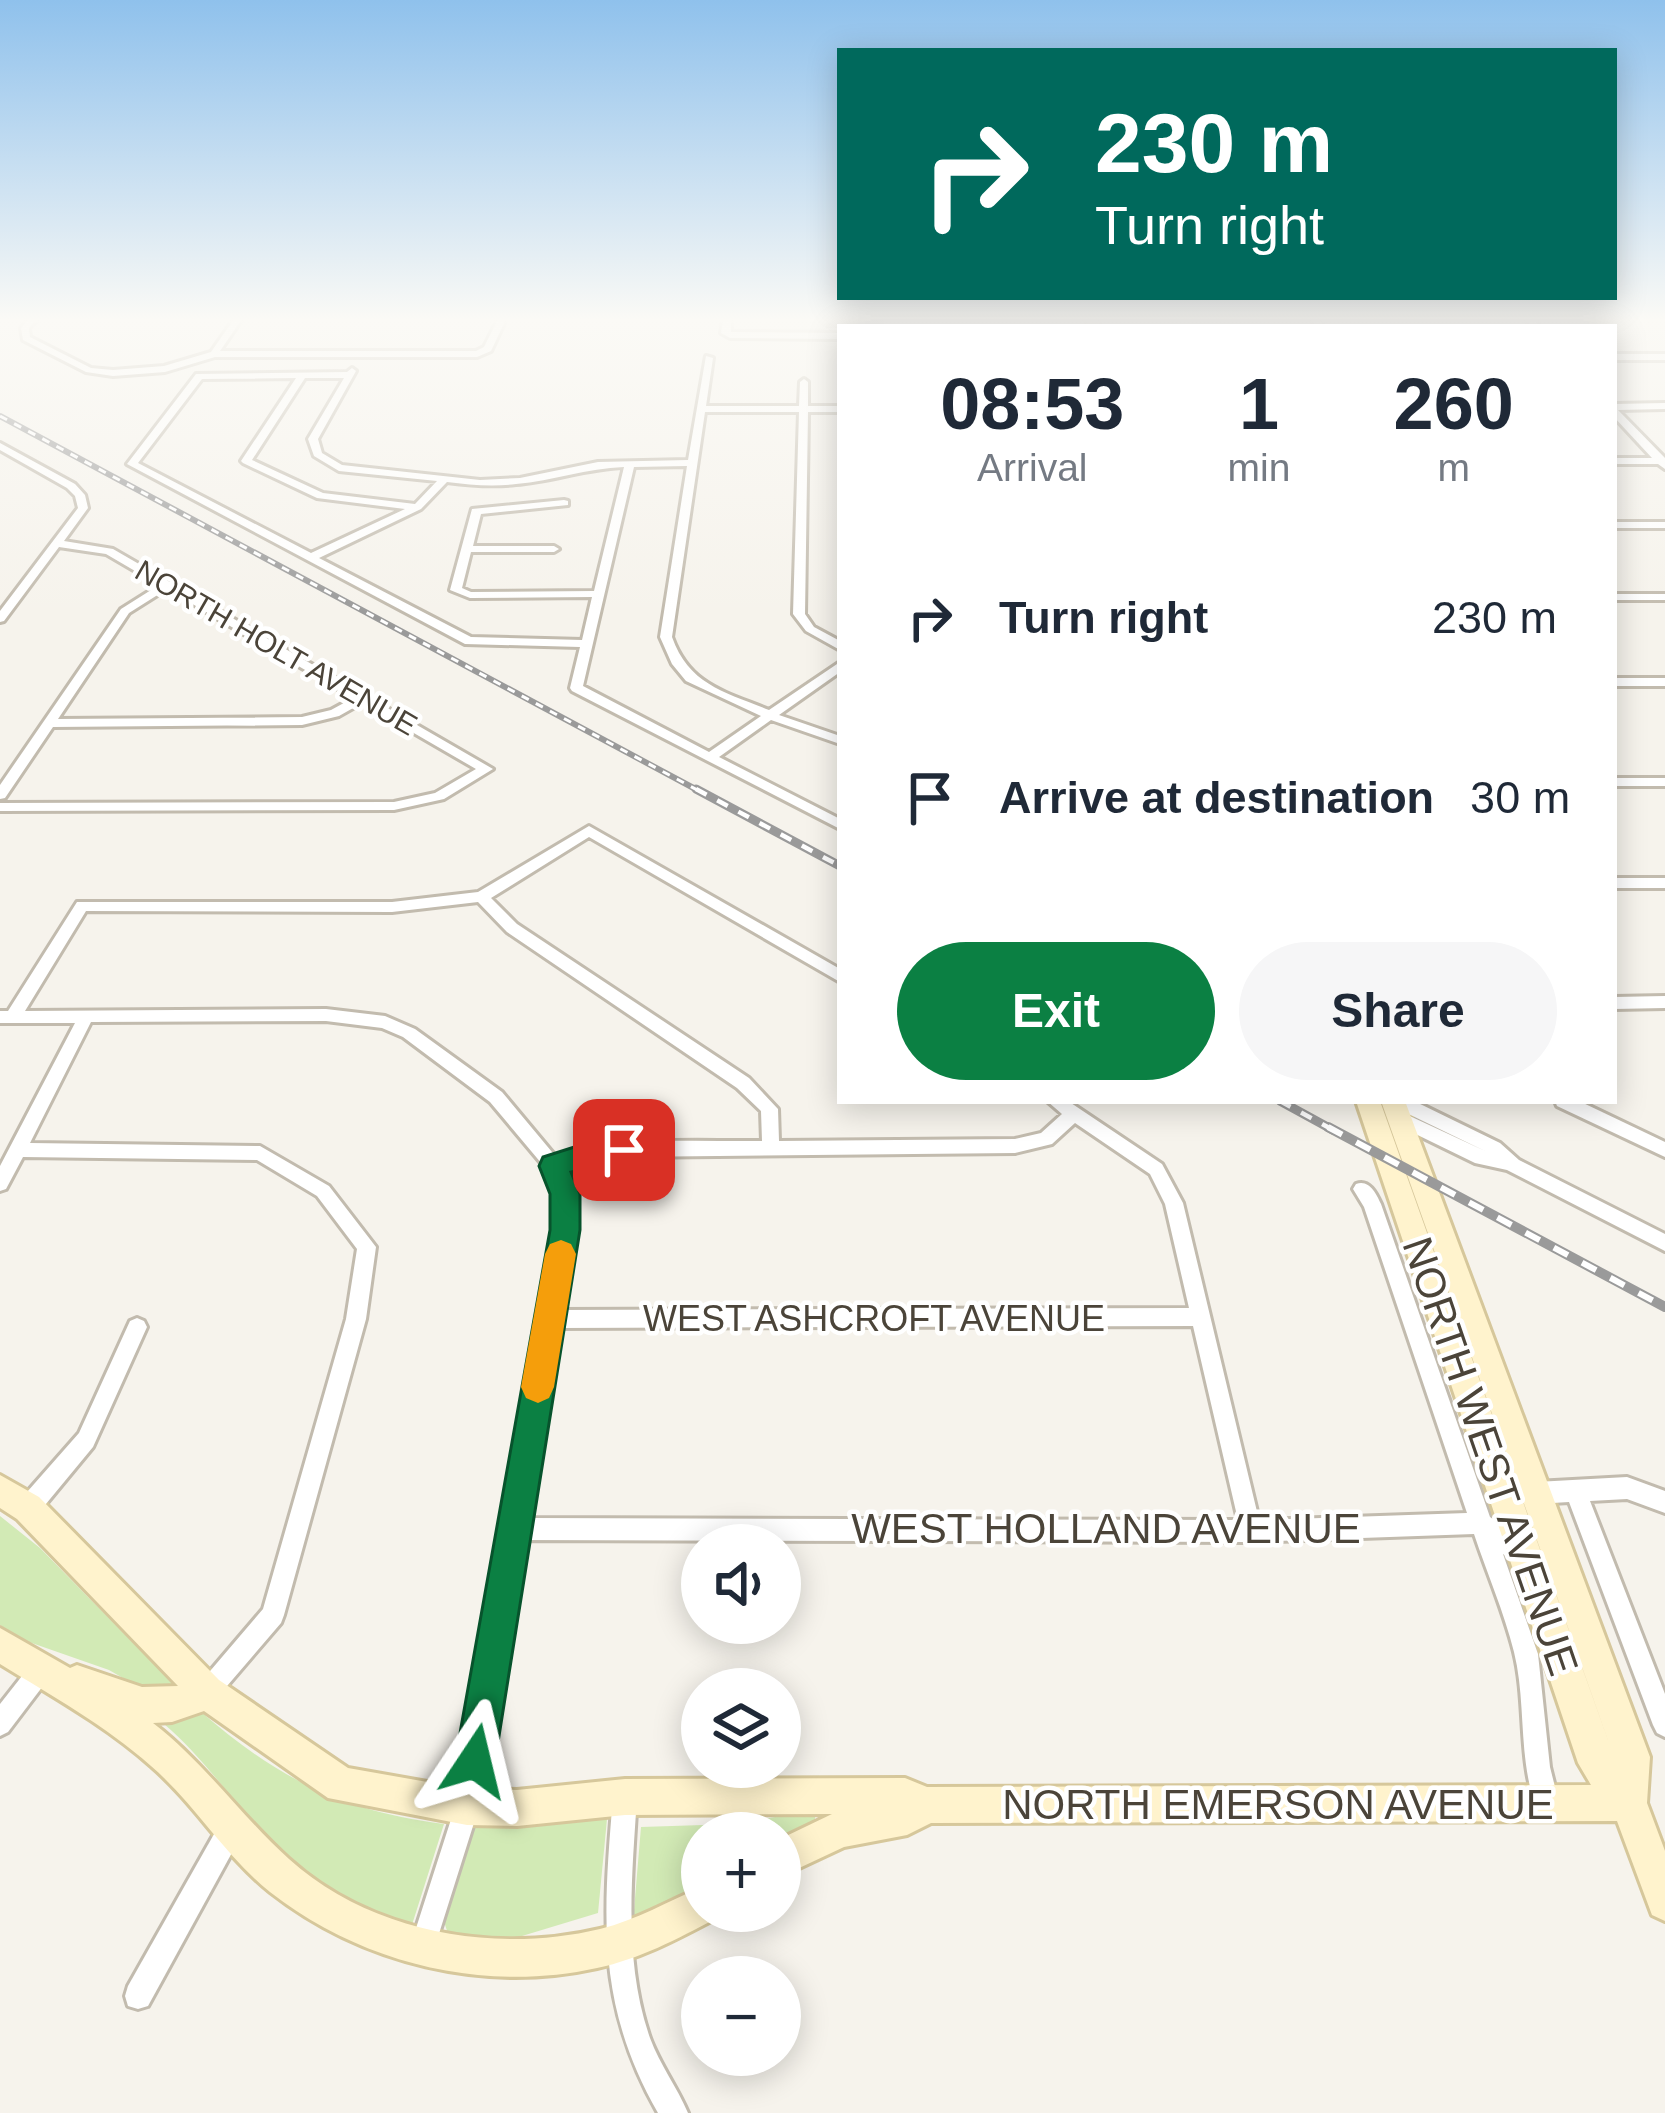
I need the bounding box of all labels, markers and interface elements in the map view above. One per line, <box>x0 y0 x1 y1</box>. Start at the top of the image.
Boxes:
icon: right <box>897 96 1053 252</box>
text: 230 m <box>1095 96 1333 190</box>
text: Turn right <box>1095 195 1324 255</box>
text: 08:53 <box>940 364 1124 444</box>
text: 1 <box>1239 364 1279 444</box>
text: 260 <box>1394 364 1514 444</box>
text: Arrival <box>977 446 1088 489</box>
text: min <box>1228 446 1290 489</box>
text: m <box>1437 446 1470 489</box>
street label: NORTH HOLT AVENUE <box>130 553 423 742</box>
icon: right <box>897 585 963 651</box>
text: Turn right <box>999 592 1208 643</box>
text: 230 m <box>1432 592 1557 643</box>
icon: arrive <box>897 765 963 831</box>
text: Arrive at destination <box>999 772 1434 823</box>
text: 30 m <box>1470 772 1570 823</box>
button: Exit <box>897 942 1215 1080</box>
button: Share <box>1239 942 1557 1080</box>
pin <box>573 1099 675 1201</box>
icon: arrive <box>591 1117 657 1183</box>
street label: NORTH WEST AVENUE <box>1393 1231 1588 1681</box>
street label: WEST ASHCROFT AVENUE <box>643 1298 1105 1339</box>
street label: WEST HOLLAND AVENUE <box>851 1505 1361 1552</box>
map controls <box>681 1524 801 2076</box>
button: sound <box>681 1524 801 1644</box>
button: layers <box>681 1668 801 1788</box>
position arrow <box>412 1698 538 1824</box>
street label: NORTH EMERSON AVENUE <box>1002 1781 1554 1828</box>
button: + <box>681 1812 801 1932</box>
button: − <box>681 1956 801 2076</box>

